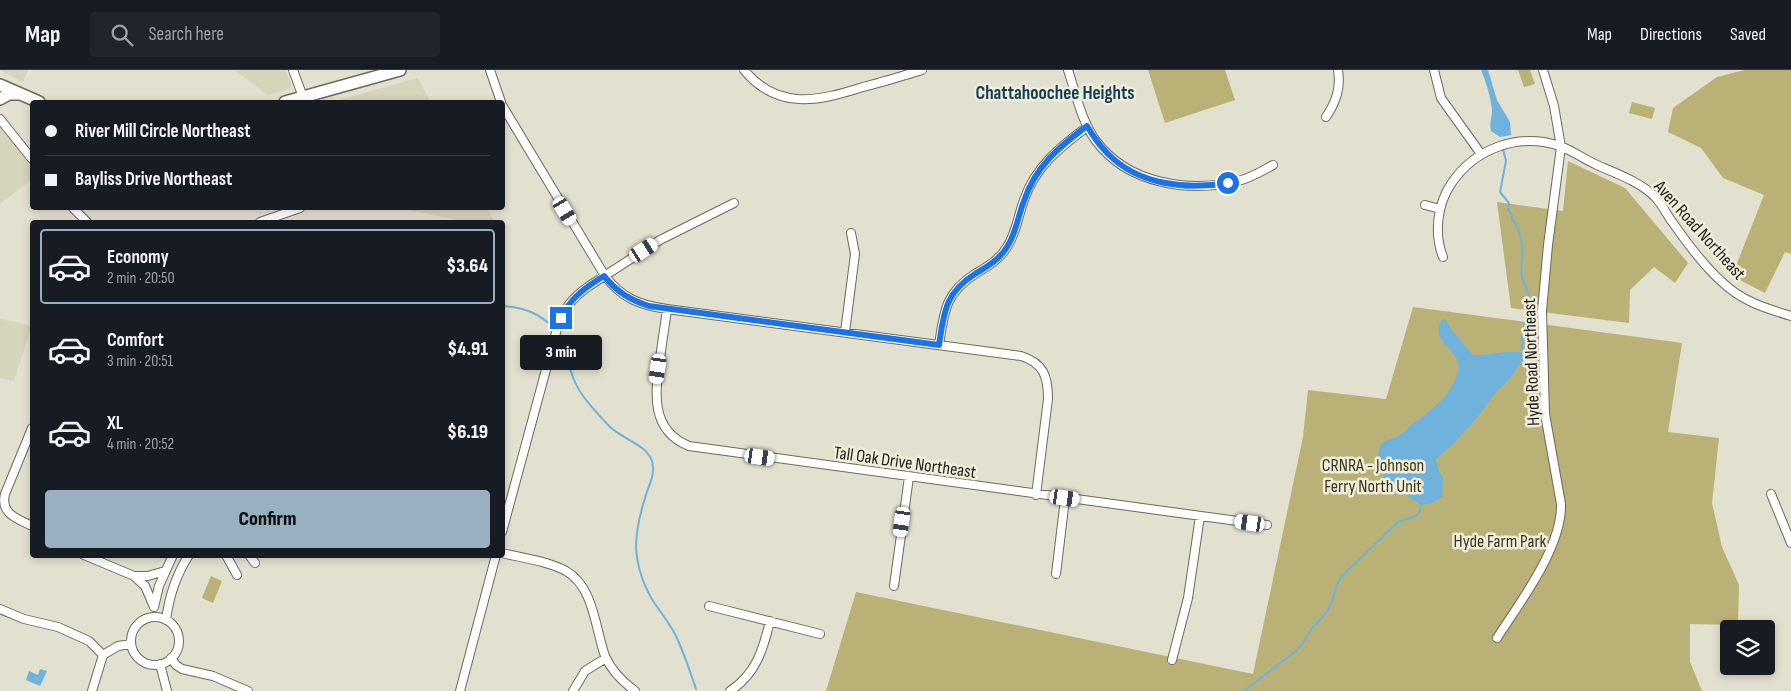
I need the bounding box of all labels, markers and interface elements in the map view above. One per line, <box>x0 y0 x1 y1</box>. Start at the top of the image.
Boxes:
search box <box>90 12 440 57</box>
text: Map <box>25 20 60 49</box>
icon: search <box>108 21 136 49</box>
text: Search here <box>148 23 224 46</box>
text: Map <box>1587 24 1612 45</box>
text: Directions <box>1640 24 1702 45</box>
text: Saved <box>1730 24 1766 45</box>
district label: Chattahoochee Heights <box>975 82 1135 105</box>
text: River Mill Circle Northeast <box>75 120 250 143</box>
text: Bayliss Drive Northeast <box>75 168 232 191</box>
route start <box>1217 172 1239 194</box>
street label: Aven Road Northeast <box>1649 176 1750 285</box>
car <box>550 194 579 228</box>
car <box>627 236 660 264</box>
icon: car <box>47 244 92 289</box>
text: Economy <box>107 246 169 269</box>
text: $3.64 <box>447 255 488 278</box>
text: 2 min · 20:50 <box>107 269 175 288</box>
street label: Hyde Road Northeast <box>1519 297 1544 426</box>
route end <box>550 307 572 329</box>
icon: car <box>47 327 92 372</box>
text: Comfort <box>107 329 164 352</box>
callout: 3 min <box>520 336 602 370</box>
text: $4.91 <box>447 338 488 361</box>
text: 3 min <box>545 343 577 362</box>
text: 3 min · 20:51 <box>107 352 173 371</box>
car <box>648 353 667 385</box>
icon: car <box>47 410 92 455</box>
text: XL <box>107 412 123 435</box>
text: $6.19 <box>447 421 488 444</box>
text: 4 min · 20:52 <box>107 435 174 454</box>
street label: Tall Oak Drive Northeast <box>832 442 978 483</box>
car <box>744 447 775 467</box>
park label: CRNRA - Johnson Ferry North Unit <box>1322 455 1424 497</box>
car <box>1049 488 1080 508</box>
button: Confirm <box>45 490 490 548</box>
car <box>892 506 911 538</box>
car <box>1234 513 1265 533</box>
park label: Hyde Farm Park <box>1454 531 1547 552</box>
map controls <box>1720 620 1775 675</box>
button: layers <box>1720 620 1775 675</box>

